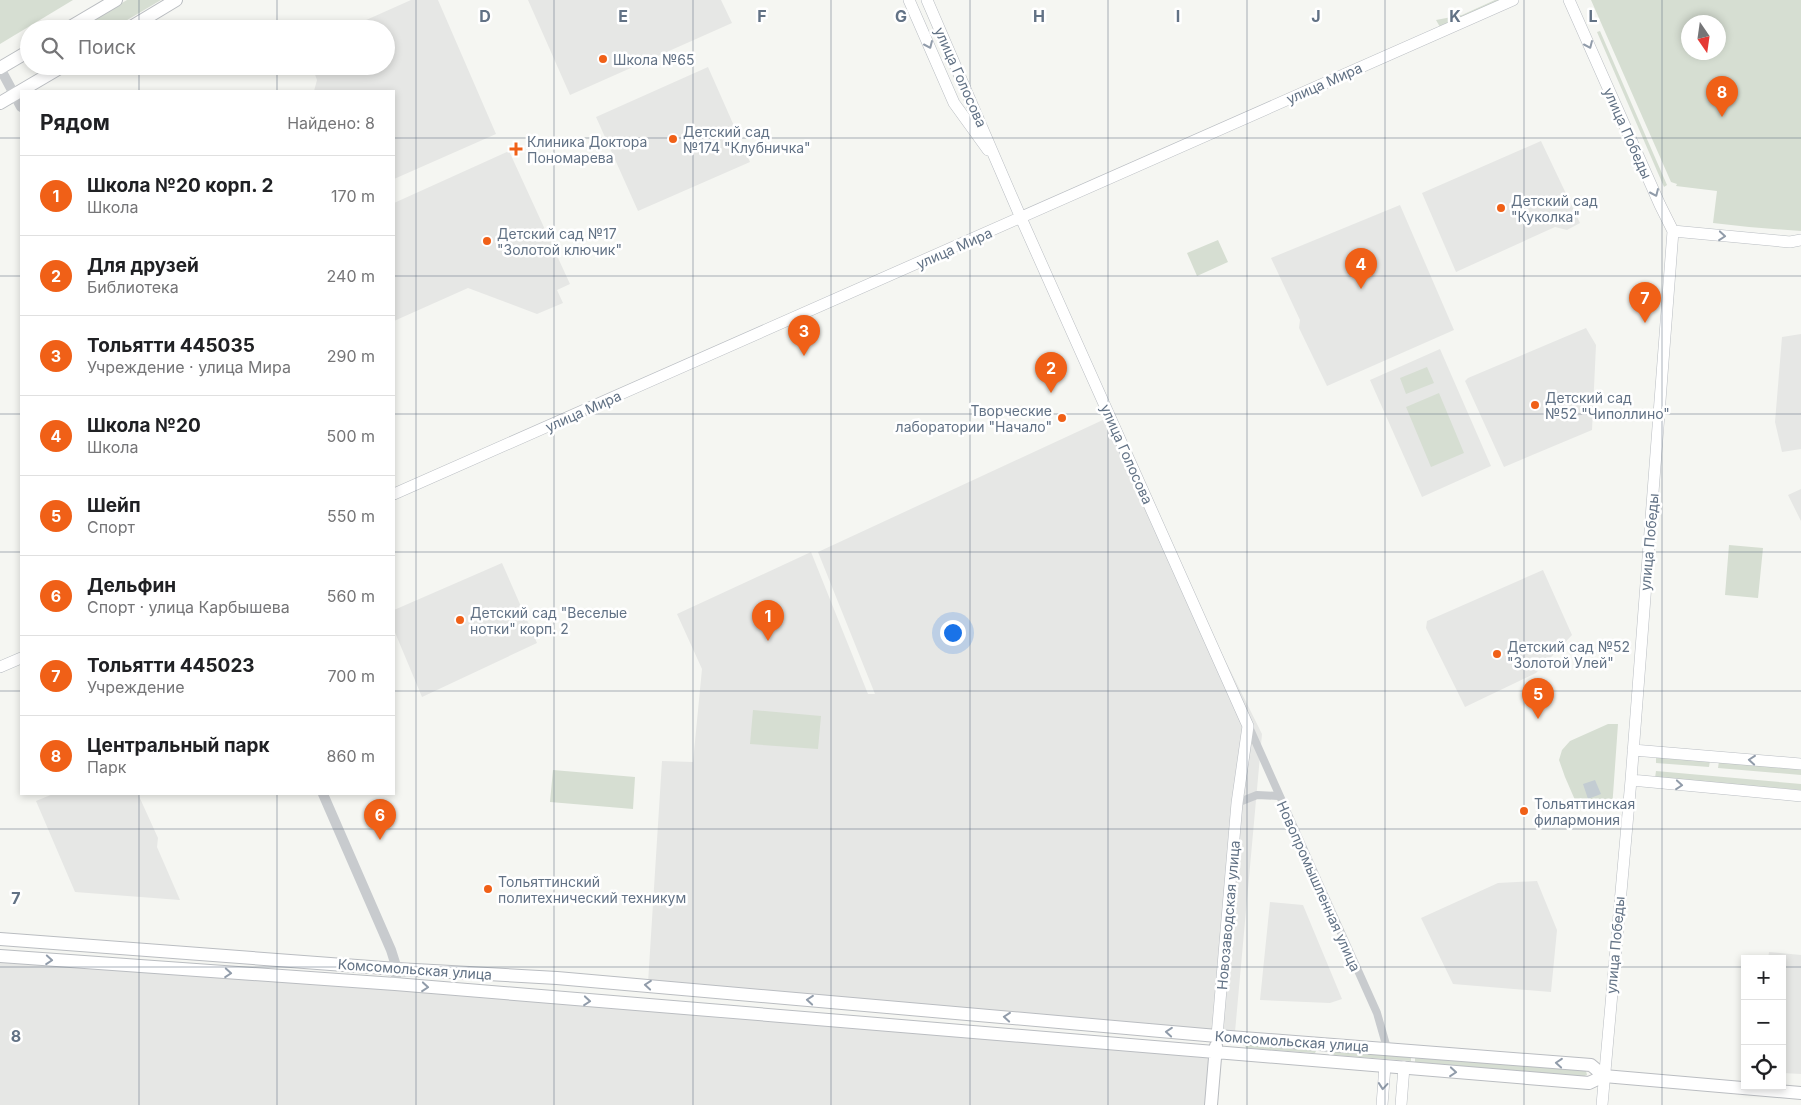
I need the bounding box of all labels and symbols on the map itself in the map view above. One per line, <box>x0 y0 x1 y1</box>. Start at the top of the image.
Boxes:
text: D <box>479 6 491 26</box>
text: E <box>618 6 628 26</box>
text: F <box>757 6 767 26</box>
text: G <box>895 6 907 26</box>
text: H <box>1033 6 1045 26</box>
text: I <box>1176 6 1180 26</box>
text: J <box>1311 6 1321 26</box>
text: K <box>1449 6 1461 26</box>
text: L <box>1588 6 1598 26</box>
north arrow <box>1681 15 1726 60</box>
street label: улица Голосова <box>931 24 991 130</box>
one-way arrow <box>922 40 933 49</box>
one-way arrow <box>1582 40 1593 49</box>
place label: Школа №65 <box>613 51 694 68</box>
marker: Школа №65 <box>597 53 609 65</box>
street label: улица Мира <box>1283 59 1365 107</box>
pin: 8 <box>1706 76 1738 117</box>
street label: улица Победы <box>1600 85 1656 181</box>
place label: Детский сад №174 "Клубничка" <box>683 123 811 156</box>
place label: Клиника Доктора Пономарева <box>527 133 647 166</box>
marker: Детский сад №174 "Клубничка" <box>667 133 679 145</box>
marker: Клиника Доктора Пономарева <box>509 142 523 156</box>
one-way arrow <box>1648 188 1659 197</box>
place label: Детский сад "Куколка" <box>1511 192 1598 225</box>
marker: Детский сад "Куколка" <box>1495 202 1507 214</box>
street label: улица Мира <box>913 224 995 272</box>
place label: Детский сад №17 "Золотой ключик" <box>497 225 622 258</box>
one-way arrow <box>1718 230 1726 241</box>
marker: Детский сад №17 "Золотой ключик" <box>481 235 493 247</box>
pin: 4 <box>1345 248 1377 289</box>
pin: 7 <box>1629 282 1661 323</box>
pin: 3 <box>788 315 820 356</box>
pin: 2 <box>1035 352 1067 393</box>
street label: улица Мира <box>542 387 624 435</box>
place label: Детский сад №52 "Чиполлино" <box>1545 389 1670 422</box>
marker: Детский сад №52 "Чиполлино" <box>1529 399 1541 411</box>
street label: улица Голосова <box>1097 401 1157 507</box>
place label: Творческие лаборатории "Начало" <box>896 402 1052 435</box>
marker: Творческие лаборатории "Начало" <box>1056 412 1068 424</box>
street label: улица Победы <box>1636 492 1662 592</box>
pin: 1 <box>752 600 784 641</box>
place label: Детский сад "Веселые нотки" корп. 2 <box>470 604 627 637</box>
marker: Детский сад "Веселые нотки" корп. 2 <box>454 614 466 626</box>
your location <box>940 620 966 646</box>
place label: Детский сад №52 "Золотой Улей" <box>1507 638 1630 671</box>
marker: Детский сад №52 "Золотой Улей" <box>1491 648 1503 660</box>
pin: 5 <box>1522 678 1554 719</box>
one-way arrow <box>1748 754 1756 765</box>
one-way arrow <box>1675 779 1683 790</box>
place label: Тольяттинская филармония <box>1534 795 1635 828</box>
street label: Новопромышленная улица <box>1274 798 1364 974</box>
pin: 6 <box>364 799 396 840</box>
marker: Тольяттинская филармония <box>1518 805 1530 817</box>
street label: Новозаводская улица <box>1213 840 1243 990</box>
place label: Тольяттинский политехнический техникум <box>498 873 686 906</box>
marker: Тольяттинский политехнический техникум <box>482 883 494 895</box>
text: 7 <box>11 888 21 908</box>
street label: улица Победы <box>1602 895 1628 995</box>
one-way arrow <box>45 954 53 965</box>
street label: Комсомольская улица <box>337 955 493 983</box>
one-way arrow <box>224 968 232 979</box>
one-way arrow <box>644 980 652 991</box>
one-way arrow <box>421 981 429 992</box>
one-way arrow <box>583 995 591 1006</box>
one-way arrow <box>806 995 814 1006</box>
one-way arrow <box>1002 1012 1010 1023</box>
text: 8 <box>11 1026 21 1046</box>
one-way arrow <box>1164 1026 1172 1037</box>
street label: Комсомольская улица <box>1214 1027 1370 1055</box>
one-way arrow <box>1555 1058 1563 1069</box>
one-way arrow <box>1449 1066 1457 1077</box>
one-way arrow <box>1378 1082 1389 1090</box>

